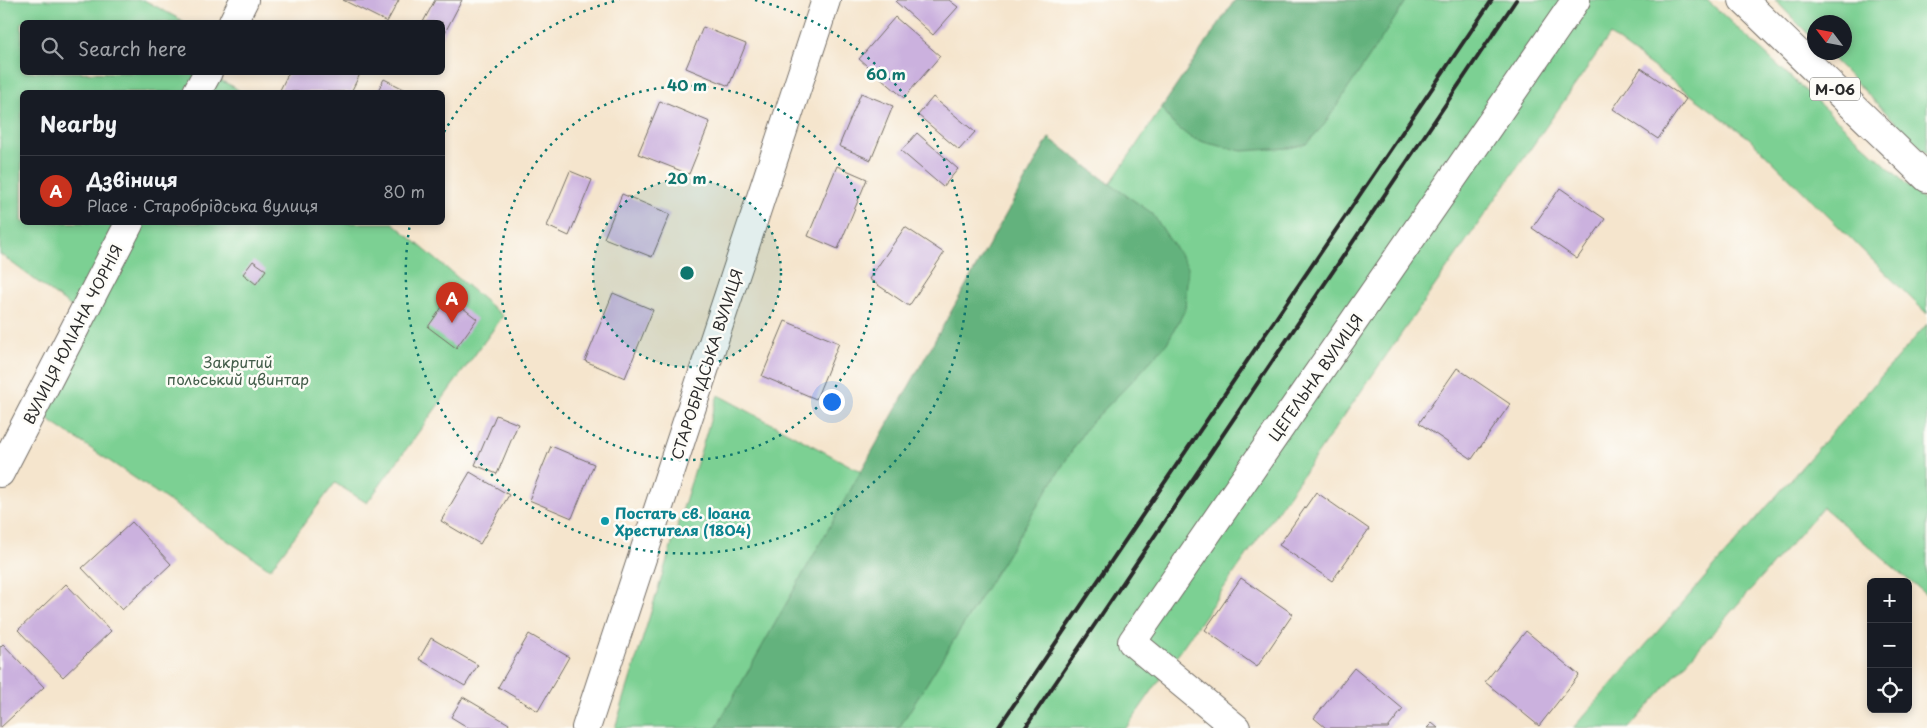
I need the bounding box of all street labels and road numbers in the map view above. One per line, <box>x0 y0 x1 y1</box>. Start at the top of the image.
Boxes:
road number: М-06 <box>1810 78 1860 100</box>
street label: ВУЛИЦЯ ЮЛІАНА ЧОРНІЯ <box>17 240 127 428</box>
street label: СТАРОБРІДСЬКА ВУЛИЦЯ <box>664 266 748 462</box>
street label: ЦЕГЕЛЬНА ВУЛИЦЯ <box>1262 309 1368 445</box>

